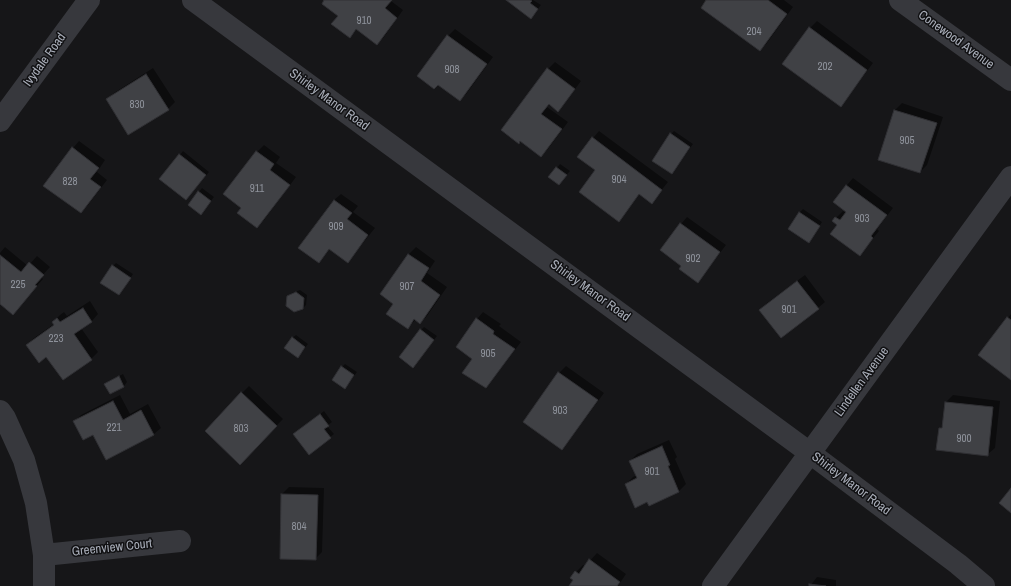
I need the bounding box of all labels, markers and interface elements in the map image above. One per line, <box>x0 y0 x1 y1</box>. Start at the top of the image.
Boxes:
street label: Conewood Avenue <box>915 7 997 73</box>
house number: 910 <box>356 14 372 28</box>
house number: 204 <box>746 25 762 39</box>
street label: Ivydale Road <box>20 30 70 90</box>
house number: 202 <box>817 60 833 74</box>
house number: 908 <box>444 63 460 77</box>
street label: Shirley Manor Road <box>286 66 372 134</box>
house number: 830 <box>129 98 145 112</box>
house number: 905 <box>899 134 915 148</box>
house number: 904 <box>611 173 627 187</box>
house number: 828 <box>62 175 78 189</box>
house number: 911 <box>250 182 264 196</box>
house number: 903 <box>854 212 870 226</box>
house number: 909 <box>328 220 344 234</box>
house number: 902 <box>685 252 701 266</box>
street label: Shirley Manor Road <box>547 257 633 325</box>
house number: 225 <box>10 278 26 292</box>
house number: 907 <box>399 280 415 294</box>
house number: 901 <box>781 303 797 317</box>
house number: 223 <box>48 332 64 346</box>
street label: Lindellen Avenue <box>832 344 892 420</box>
house number: 905 <box>480 347 496 361</box>
house number: 903 <box>552 404 568 418</box>
house number: 221 <box>106 421 122 435</box>
house number: 803 <box>233 422 249 436</box>
house number: 900 <box>956 432 972 446</box>
street label: Shirley Manor Road <box>808 449 894 519</box>
house number: 901 <box>644 465 660 479</box>
house number: 804 <box>291 520 307 534</box>
street label: Greenview Court <box>71 536 153 560</box>

